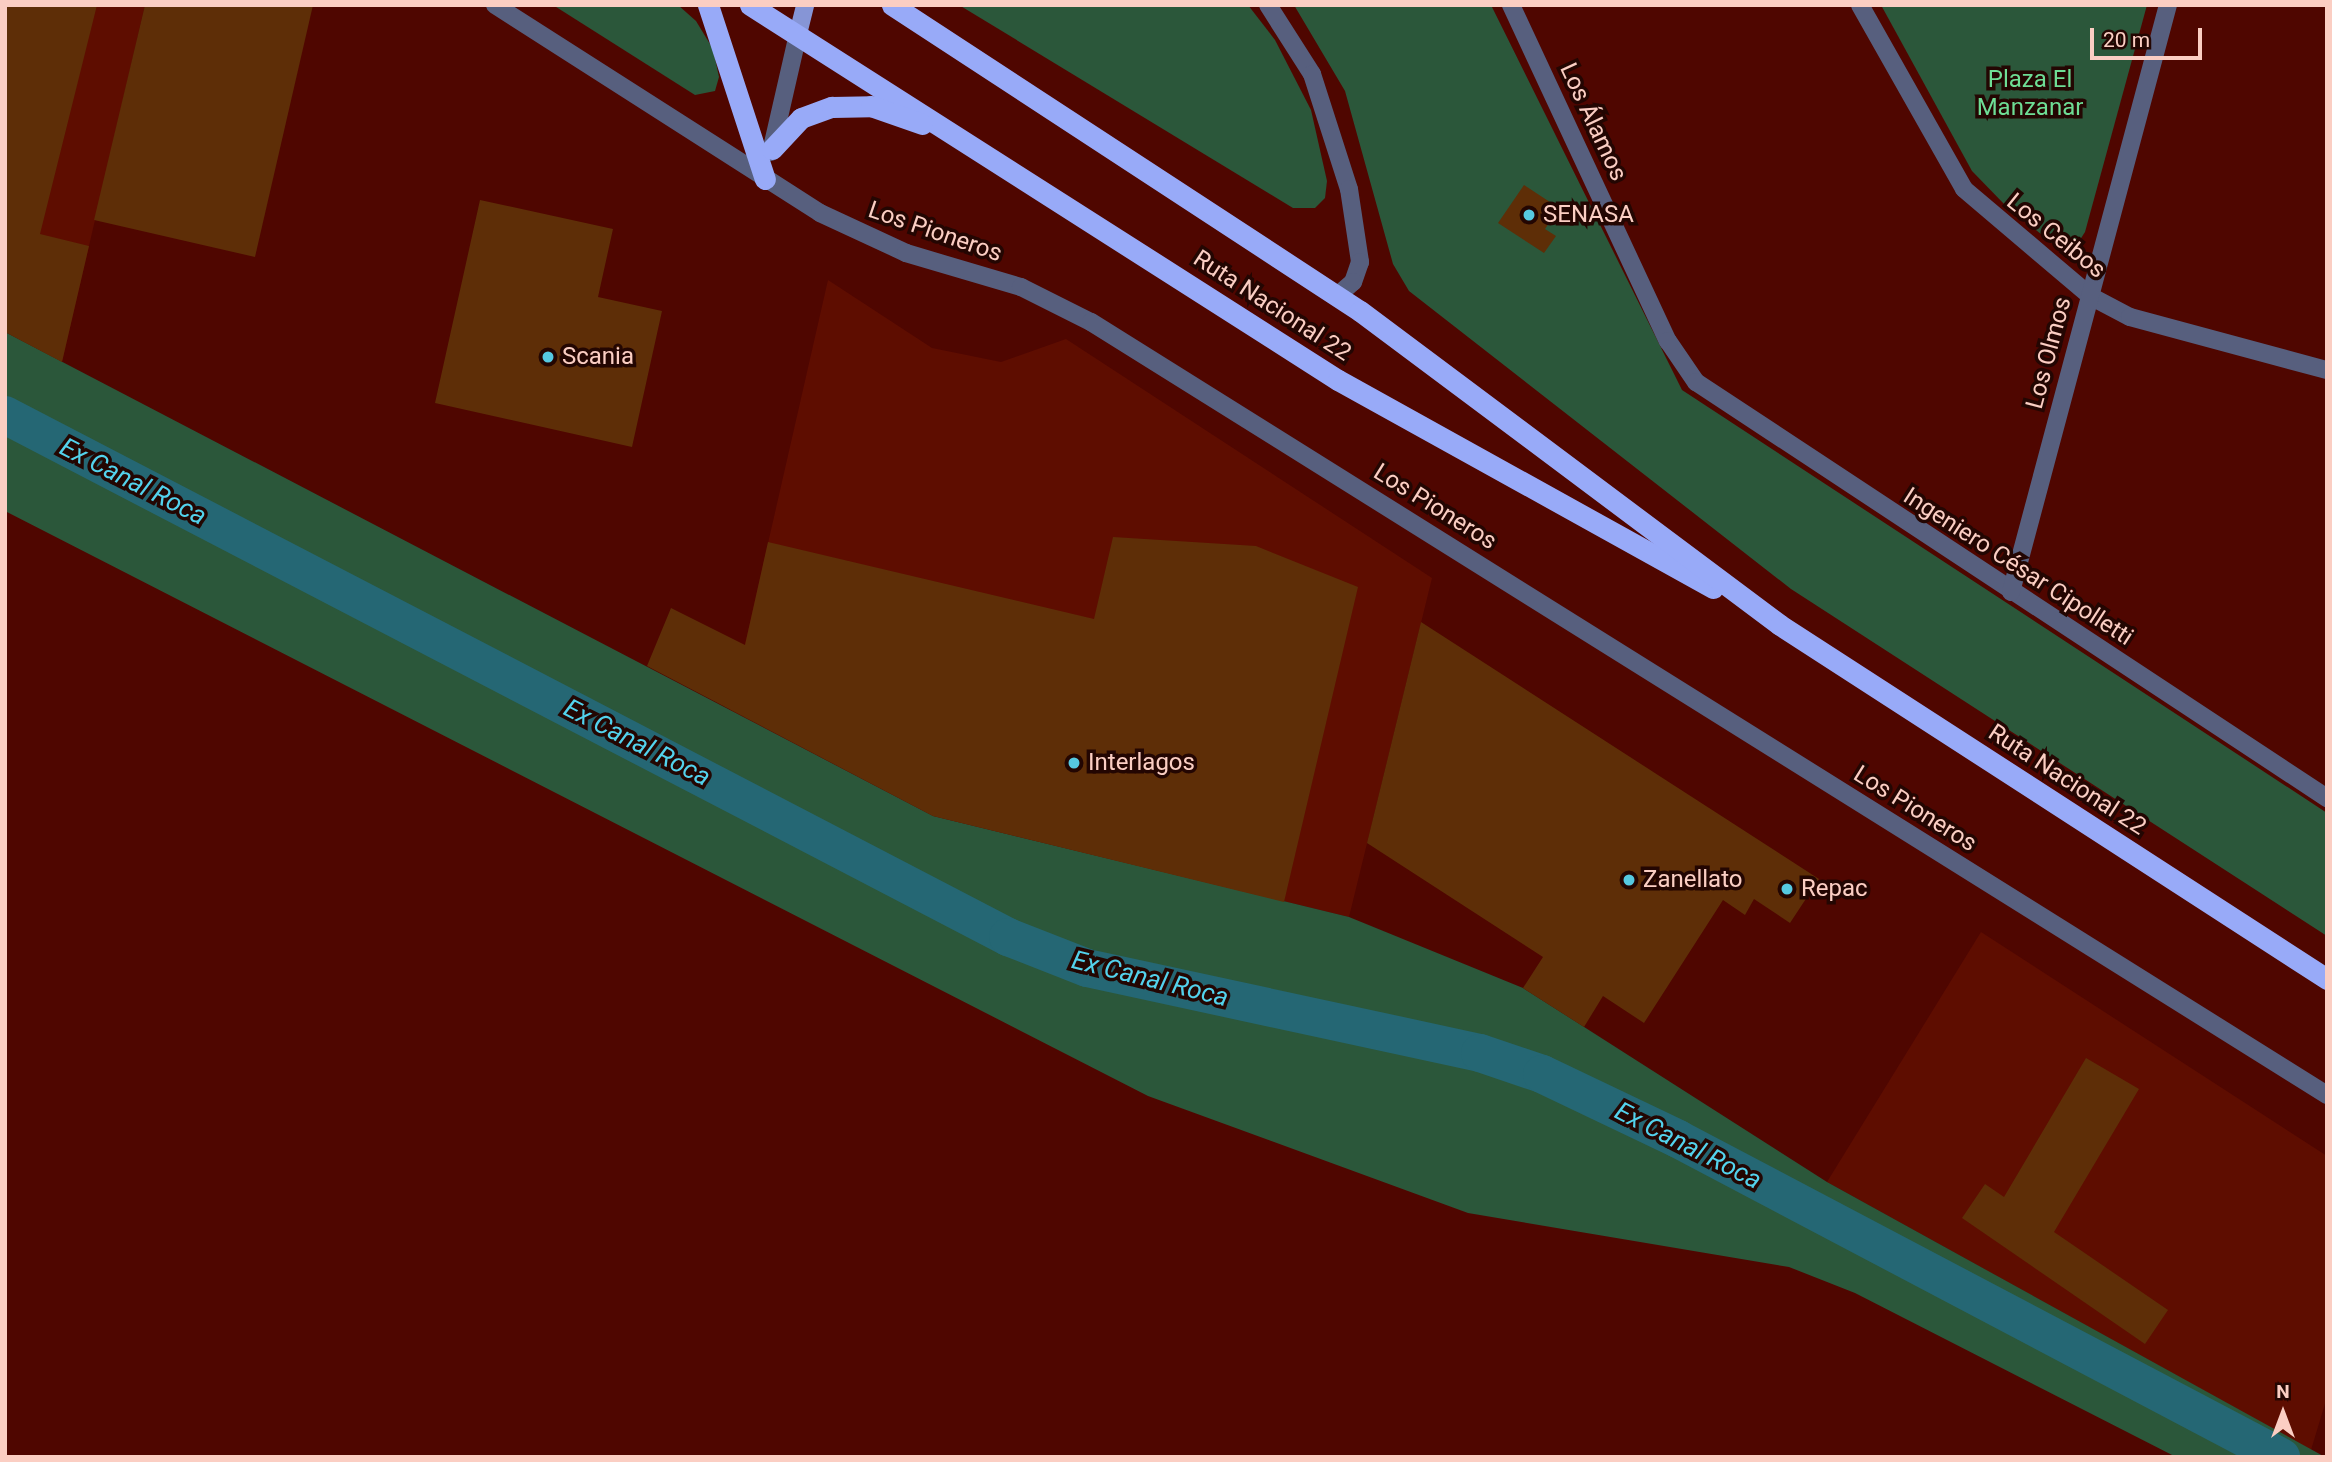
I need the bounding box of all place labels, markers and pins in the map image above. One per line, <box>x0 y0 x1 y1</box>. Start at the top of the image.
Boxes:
place label: SENASA <box>1543 201 1634 229</box>
marker: SENASA <box>1521 207 1537 223</box>
place label: Scania <box>562 343 634 371</box>
marker: Scania <box>540 349 556 365</box>
place label: Interlagos <box>1088 749 1195 777</box>
marker: Interlagos <box>1066 755 1082 771</box>
place label: Zanellato <box>1643 866 1742 894</box>
marker: Zanellato <box>1621 872 1637 888</box>
place label: Repac <box>1801 875 1868 903</box>
marker: Repac <box>1779 881 1795 897</box>

